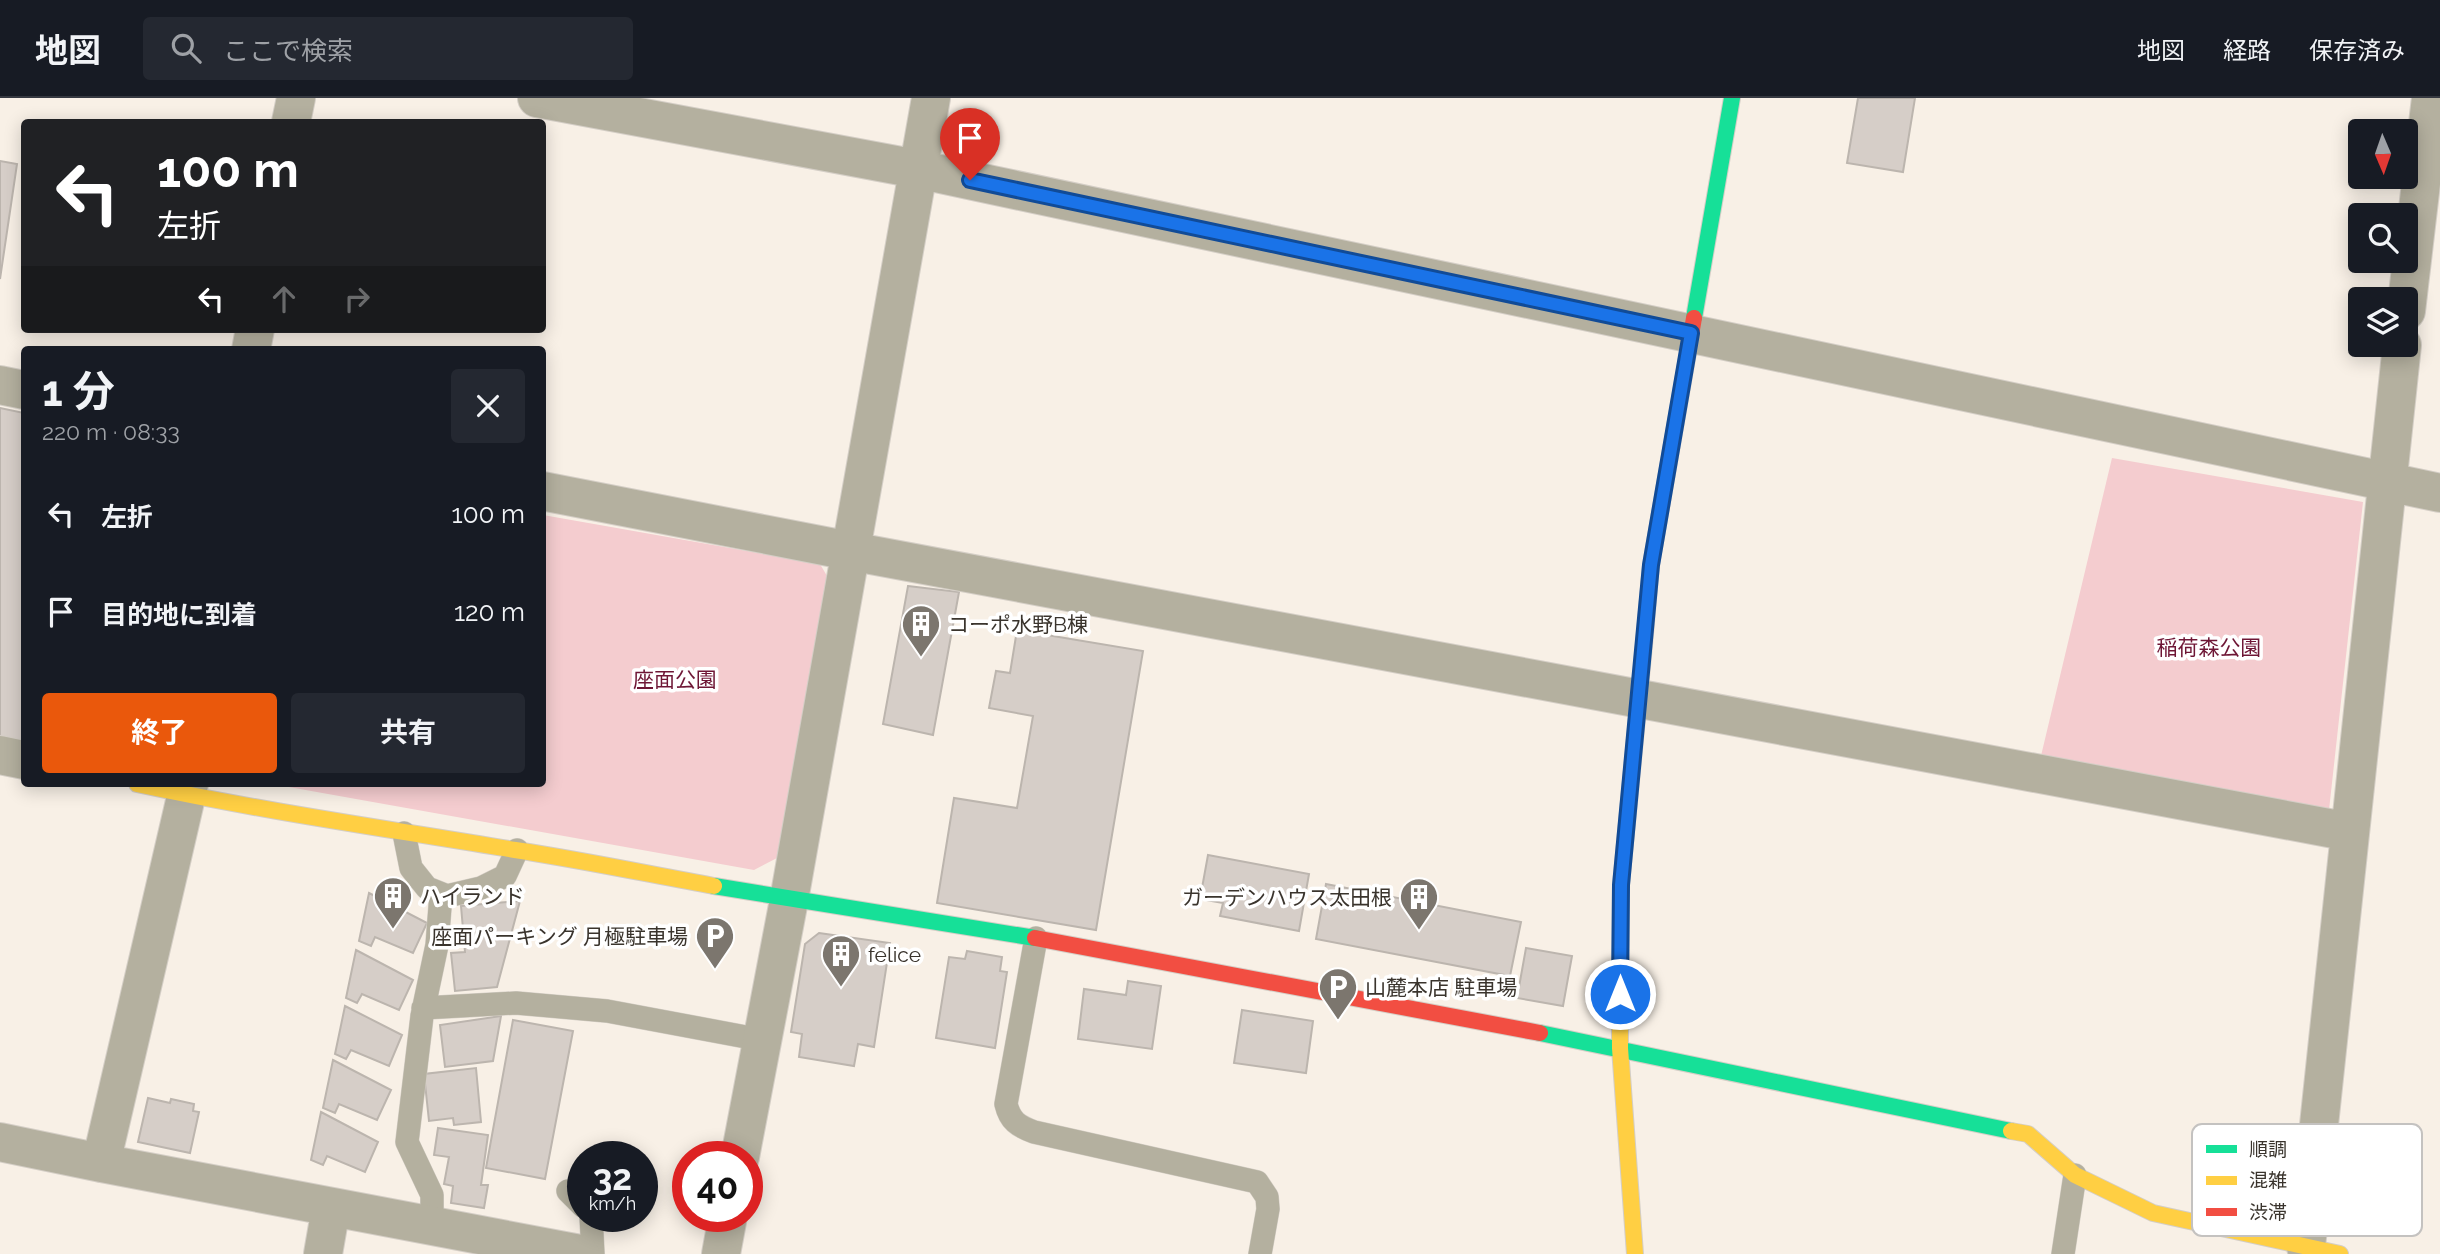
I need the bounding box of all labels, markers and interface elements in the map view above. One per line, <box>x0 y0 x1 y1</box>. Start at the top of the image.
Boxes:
search box <box>143 17 633 80</box>
icon: search <box>167 29 205 67</box>
text: 地図 <box>35 31 101 70</box>
text: ここで検索 <box>223 36 353 66</box>
text: 地図 <box>2137 36 2185 65</box>
text: 経路 <box>2223 36 2271 65</box>
text: 保存済み <box>2309 36 2405 65</box>
pin <box>940 108 1000 180</box>
icon: arrive <box>951 119 989 157</box>
north arrow <box>2348 119 2418 189</box>
map controls <box>2348 119 2418 357</box>
text: 100 m <box>157 141 299 198</box>
icon: left <box>42 147 133 238</box>
button: search <box>2348 203 2418 273</box>
text: 左折 <box>157 207 221 244</box>
icon: left <box>192 280 230 318</box>
icon: ahead <box>265 280 303 318</box>
icon: right <box>338 280 376 318</box>
button: layers <box>2348 287 2418 357</box>
text: 1 分 <box>42 367 115 416</box>
button: close <box>451 369 525 443</box>
text: 220 m · 08:33 <box>42 418 180 445</box>
icon: left <box>42 495 80 533</box>
text: 100 m <box>452 499 525 529</box>
text: 左折 <box>101 502 153 532</box>
icon: arrive <box>42 593 80 631</box>
text: 120 m <box>454 597 525 627</box>
text: 目的地に到着 <box>101 600 257 630</box>
building icon: コーポ水野B棟 <box>900 603 942 658</box>
place label: コーポ水野B棟 <box>948 612 1088 637</box>
park label: 稲荷森公園 <box>2157 635 2262 660</box>
park label: 座面公園 <box>633 667 717 692</box>
button: 終了 <box>42 693 277 773</box>
button: 共有 <box>291 693 525 773</box>
building icon: ハイランド <box>372 875 414 930</box>
building icon: ガーデンハウス太田根 <box>1398 876 1440 931</box>
place label: ハイランド <box>420 884 525 909</box>
place label: ガーデンハウス太田根 <box>1182 885 1392 910</box>
parking icon: 座面パーキング 月極駐車場 <box>694 915 736 970</box>
place label: 座面パーキング 月極駐車場 <box>431 924 688 949</box>
building icon: felice <box>820 933 862 988</box>
place label: felice <box>868 942 921 967</box>
position arrow <box>1583 957 1657 1031</box>
parking icon: 山麓本店 駐車場 <box>1317 966 1359 1021</box>
place label: 山麓本店 駐車場 <box>1365 975 1517 1000</box>
legend <box>2192 1124 2422 1236</box>
text: 順調 <box>2249 1138 2287 1160</box>
speed limit sign: 40 <box>672 1141 763 1232</box>
text: 32 <box>593 1157 632 1198</box>
text: 混雑 <box>2249 1169 2287 1191</box>
text: km/h <box>589 1193 636 1214</box>
text: 渋滞 <box>2249 1201 2287 1223</box>

